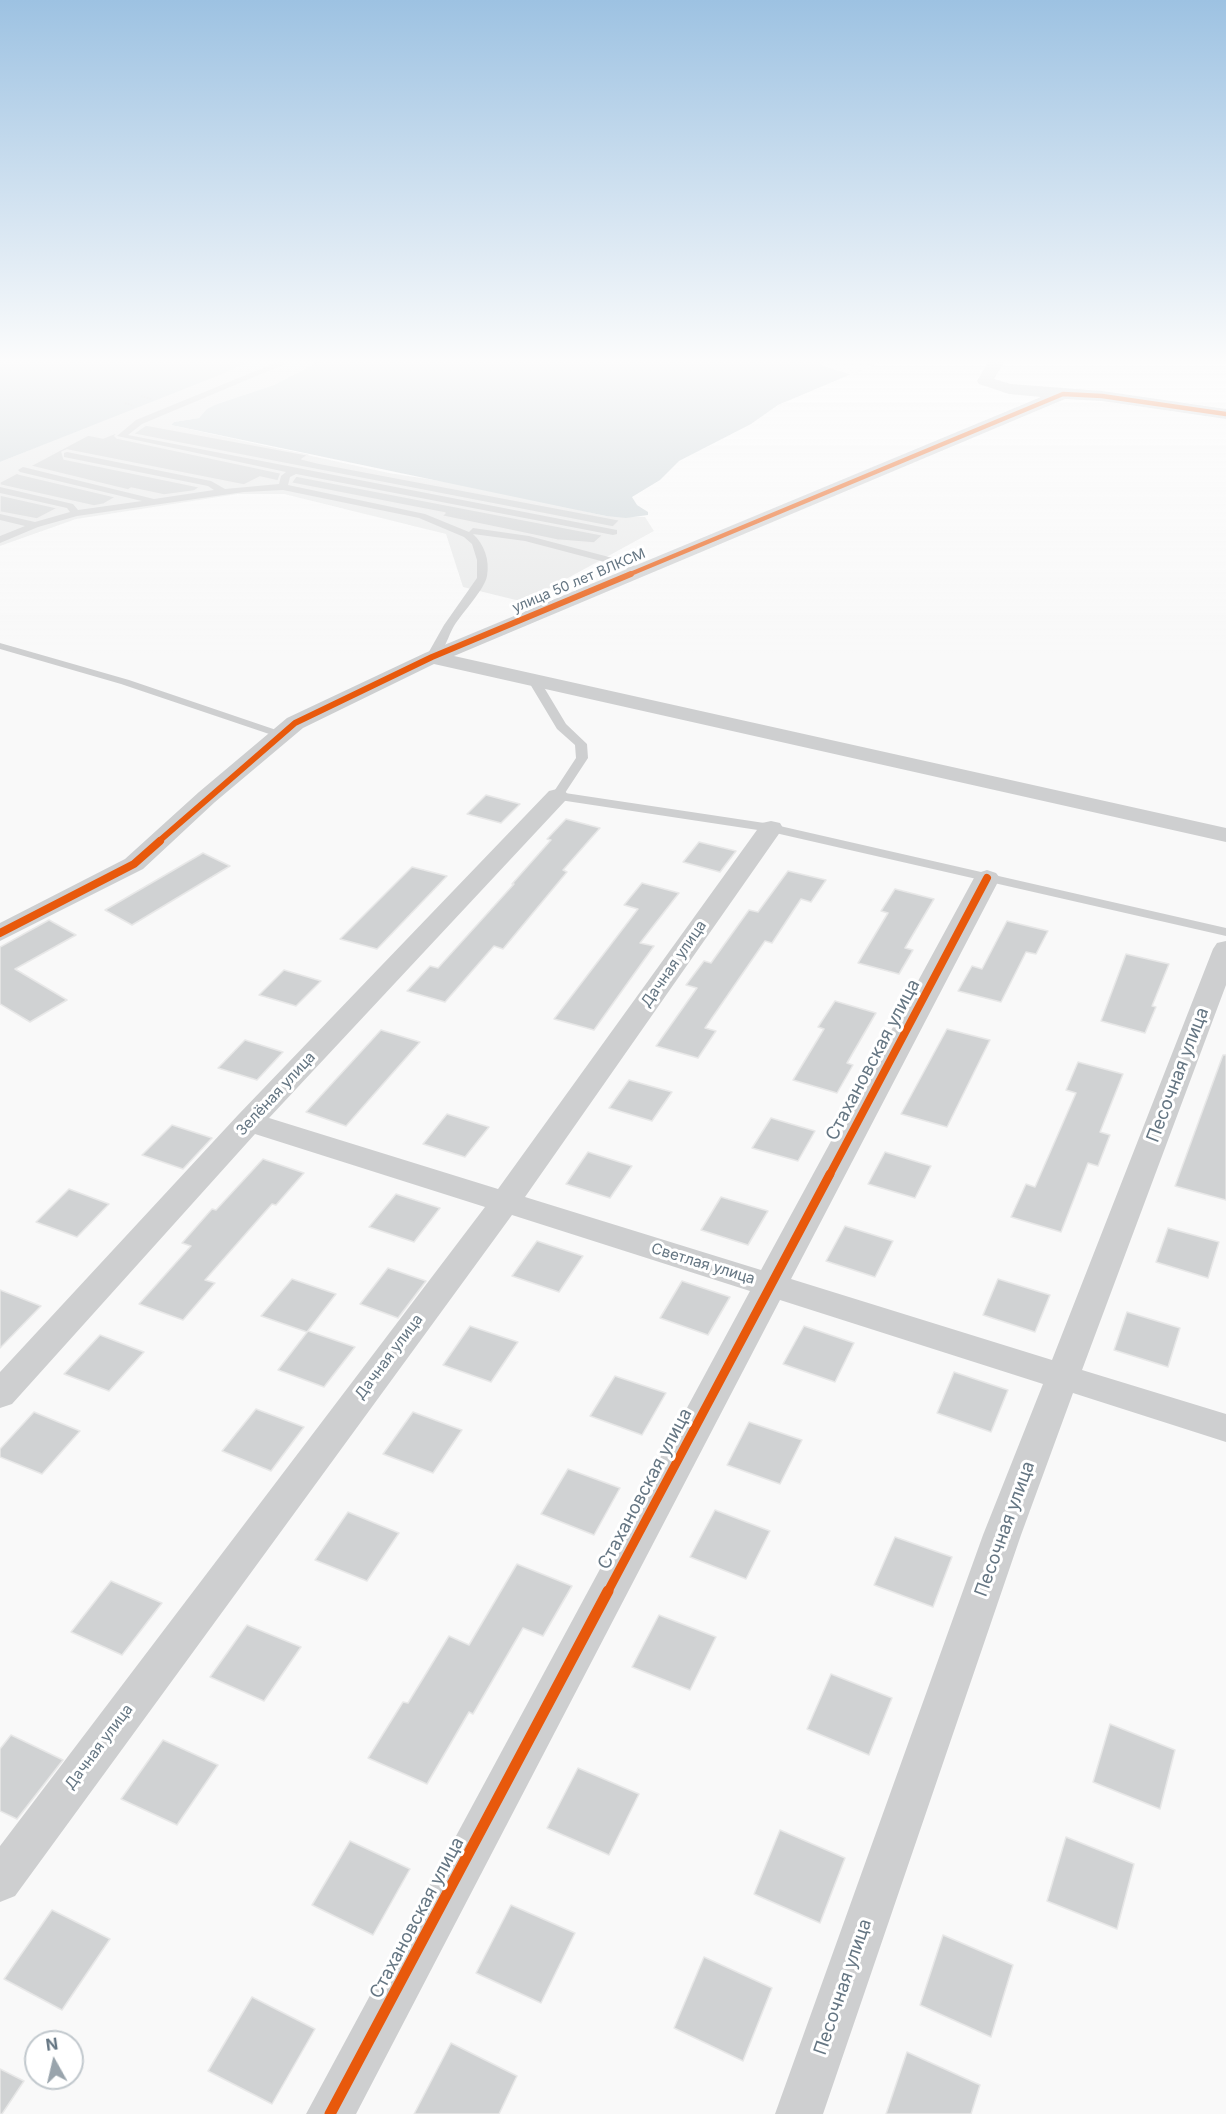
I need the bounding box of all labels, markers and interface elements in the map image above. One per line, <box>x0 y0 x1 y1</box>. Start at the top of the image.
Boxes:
street label: улица 50 лет ВЛКСМ <box>510 545 648 617</box>
street label: Дачная улица <box>637 917 711 1011</box>
street label: Стахановская улица <box>821 976 925 1144</box>
street label: Песочная улица <box>1142 1005 1214 1145</box>
street label: Зелёная улица <box>233 1048 319 1140</box>
street label: Светлая улица <box>649 1240 757 1288</box>
street label: Дачная улица <box>351 1311 427 1403</box>
street label: Стахановская улица <box>593 1405 697 1573</box>
street label: Песочная улица <box>970 1458 1040 1600</box>
street label: Дачная улица <box>61 1701 137 1793</box>
street label: Стахановская улица <box>365 1834 469 2002</box>
street label: Песочная улица <box>810 1916 876 2058</box>
north arrow <box>24 2030 84 2090</box>
text: N <box>44 2033 59 2055</box>

